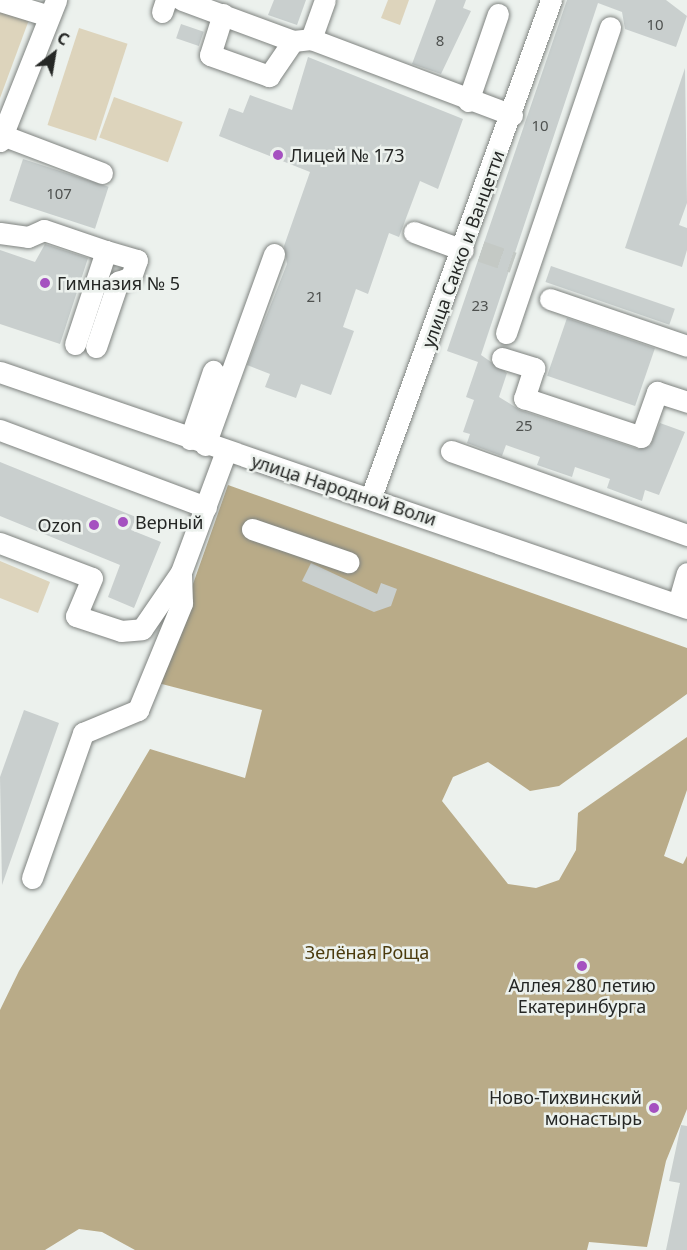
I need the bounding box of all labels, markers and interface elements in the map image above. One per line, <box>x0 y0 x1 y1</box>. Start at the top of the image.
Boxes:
house number: 10 <box>646 16 664 34</box>
north arrow <box>24 24 84 84</box>
text: С <box>53 26 73 51</box>
house number: 8 <box>436 32 444 50</box>
house number: 10 <box>531 117 549 135</box>
place label: Лицей № 173 <box>290 144 404 166</box>
street label: улица Сакко и Ванцетти <box>417 147 509 351</box>
marker: Лицей № 173 <box>271 148 285 162</box>
house number: 107 <box>46 185 72 203</box>
place label: Гимназия № 5 <box>57 272 180 294</box>
marker: Гимназия № 5 <box>38 276 52 290</box>
house number: 21 <box>306 288 324 306</box>
house number: 23 <box>471 297 489 315</box>
house number: 25 <box>515 417 533 435</box>
street label: улица Народной Воли <box>249 450 439 530</box>
place label: Верный <box>135 511 203 533</box>
place label: Ozon <box>37 514 82 536</box>
marker: Верный <box>116 515 130 529</box>
marker: Ozon <box>87 518 101 532</box>
park label: Зелёная Роща <box>305 941 429 963</box>
marker: Аллея 280 летию Екатеринбурга <box>575 959 589 973</box>
place label: Аллея 280 летию Екатеринбурга <box>508 975 656 1018</box>
place label: Ново-Тихвинский монастырь <box>489 1087 642 1130</box>
marker: Ново-Тихвинский монастырь <box>647 1101 661 1115</box>

